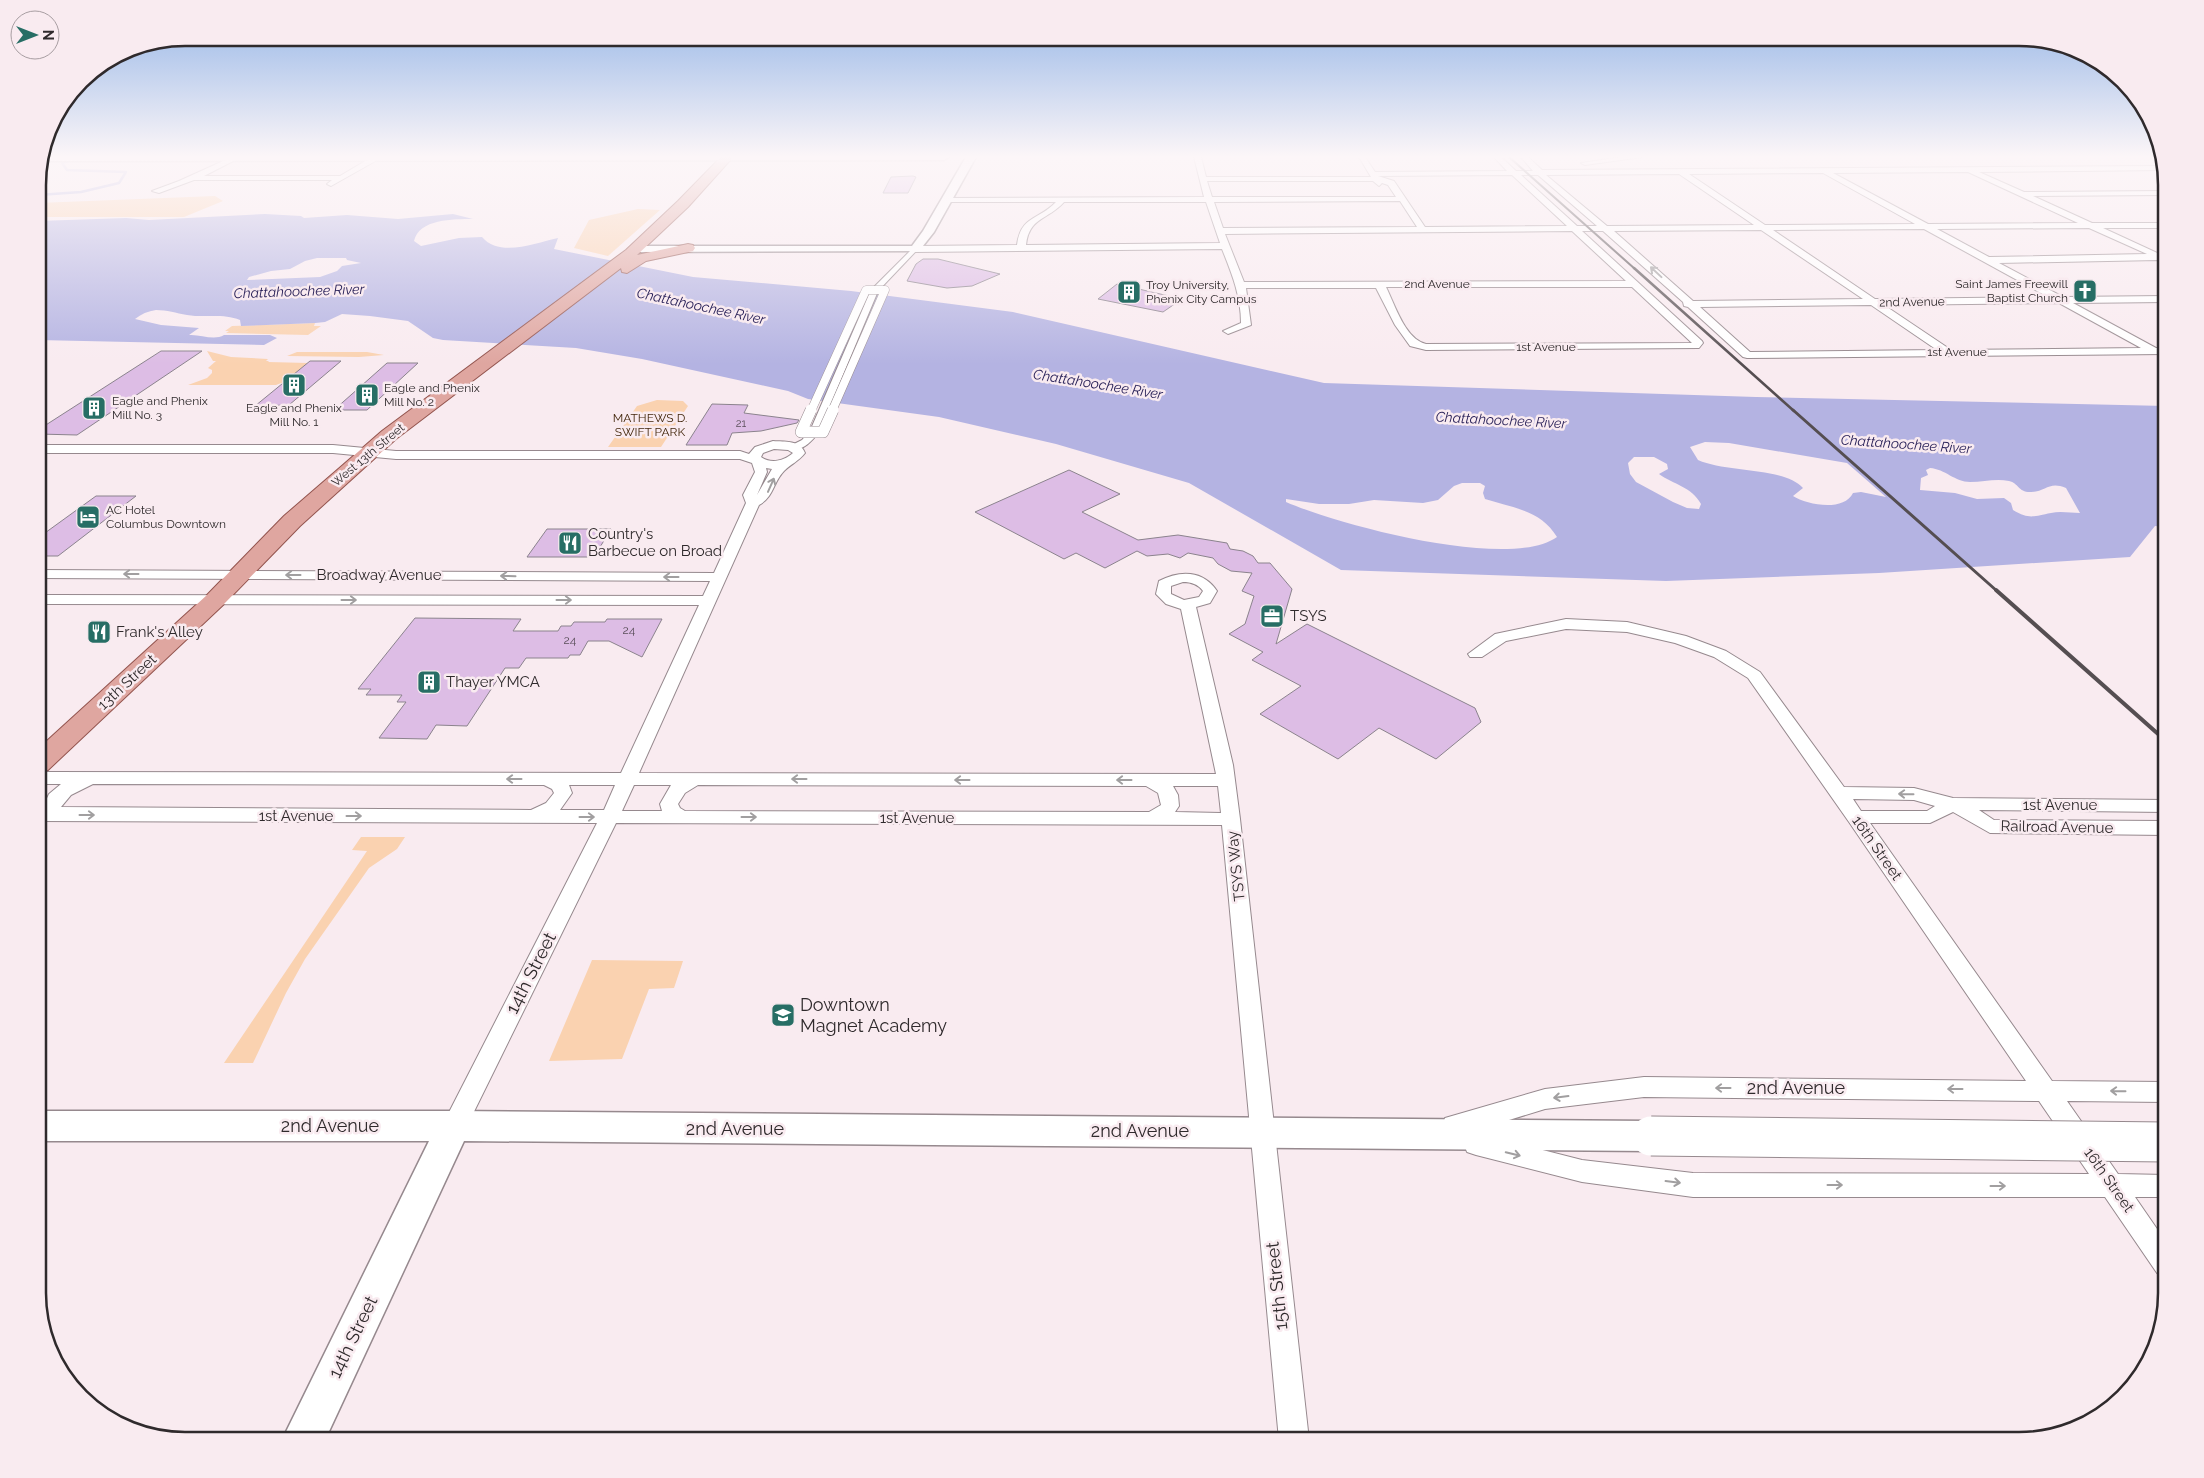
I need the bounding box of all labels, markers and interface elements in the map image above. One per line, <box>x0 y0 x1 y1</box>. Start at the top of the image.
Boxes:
north arrow <box>10 10 60 60</box>
text: N <box>40 30 56 40</box>
one-way arrow <box>1650 266 1662 278</box>
street label: 2nd Avenue <box>1404 277 1470 291</box>
place label: Saint James Freewill Baptist Church <box>1955 277 2069 305</box>
place label: Troy University, Phenix City Campus <box>1146 278 1257 306</box>
church icon: Saint James Freewill Baptist Church <box>2072 278 2098 304</box>
building icon: Troy University, Phenix City Campus <box>1116 279 1142 305</box>
water label: Chattahoochee River <box>233 281 366 301</box>
water label: Chattahoochee River <box>635 285 768 328</box>
street label: 2nd Avenue <box>1879 294 1945 310</box>
street label: 1st Avenue <box>1516 340 1576 354</box>
street label: 1st Avenue <box>1927 345 1987 359</box>
water label: Chattahoochee River <box>1032 366 1165 402</box>
building icon: Eagle and Phenix Mill No. 1 <box>281 372 307 398</box>
place label: Eagle and Phenix Mill No. 2 <box>384 381 480 409</box>
building icon: Eagle and Phenix Mill No. 2 <box>354 382 380 408</box>
place label: Eagle and Phenix Mill No. 3 <box>112 394 208 422</box>
building icon: Eagle and Phenix Mill No. 3 <box>81 395 107 421</box>
place label: Eagle and Phenix Mill No. 1 <box>246 401 342 429</box>
water label: Chattahoochee River <box>1435 409 1568 431</box>
park label: MATHEWS D. SWIFT PARK <box>613 411 687 439</box>
house number: 21 <box>736 417 747 430</box>
street label: West 13th Street <box>329 421 407 489</box>
water label: Chattahoochee River <box>1840 431 1973 457</box>
one-way arrow <box>767 477 776 492</box>
place label: AC Hotel Columbus Downtown <box>106 503 226 531</box>
hotel icon: AC Hotel Columbus Downtown <box>75 504 101 530</box>
place label: Country's Barbecue on Broad <box>588 525 722 560</box>
restaurant icon: Country's Barbecue on Broad <box>557 530 583 556</box>
street label: Broadway Avenue <box>316 566 442 584</box>
one-way arrow <box>123 570 139 579</box>
one-way arrow <box>286 570 302 580</box>
one-way arrow <box>501 571 517 581</box>
one-way arrow <box>663 572 680 582</box>
one-way arrow <box>340 595 357 605</box>
one-way arrow <box>556 595 572 605</box>
office icon: TSYS <box>1259 603 1285 629</box>
place label: TSYS <box>1290 607 1327 625</box>
restaurant icon: Frank's Alley <box>86 619 112 645</box>
place label: Frank's Alley <box>116 623 203 641</box>
house number: 24 <box>623 623 636 637</box>
house number: 24 <box>564 633 577 647</box>
street label: 13th Street <box>94 650 160 714</box>
building icon: Thayer YMCA <box>416 669 442 695</box>
place label: Thayer YMCA <box>446 673 540 691</box>
one-way arrow <box>507 774 523 784</box>
one-way arrow <box>792 774 808 784</box>
one-way arrow <box>954 775 970 785</box>
one-way arrow <box>1117 775 1133 785</box>
one-way arrow <box>1898 789 1914 799</box>
street label: 1st Avenue <box>2023 796 2098 814</box>
street label: 1st Avenue <box>259 807 334 825</box>
street label: 1st Avenue <box>880 809 955 827</box>
one-way arrow <box>78 810 94 820</box>
one-way arrow <box>346 811 362 821</box>
one-way arrow <box>578 812 594 822</box>
one-way arrow <box>740 812 757 822</box>
street label: 16th Street <box>1848 812 1906 884</box>
street label: Railroad Avenue <box>2001 817 2114 837</box>
street label: TSYS Way <box>1223 830 1249 902</box>
street label: 14th Street <box>501 929 560 1017</box>
place label: Downtown Magnet Academy <box>800 994 947 1036</box>
school or university icon: Downtown Magnet Academy <box>770 1002 796 1028</box>
street label: 2nd Avenue <box>1747 1077 1846 1098</box>
one-way arrow <box>1715 1083 1732 1093</box>
one-way arrow <box>1948 1084 1964 1094</box>
one-way arrow <box>2110 1086 2126 1096</box>
one-way arrow <box>1553 1092 1569 1102</box>
street label: 2nd Avenue <box>281 1115 380 1136</box>
street label: 2nd Avenue <box>686 1118 785 1139</box>
street label: 2nd Avenue <box>1091 1120 1190 1141</box>
street label: 16th Street <box>2080 1144 2138 1216</box>
one-way arrow <box>1505 1149 1521 1159</box>
one-way arrow <box>1664 1177 1680 1187</box>
one-way arrow <box>1826 1180 1843 1190</box>
one-way arrow <box>1989 1181 2005 1191</box>
street label: 15th Street <box>1261 1241 1292 1331</box>
street label: 14th Street <box>324 1292 381 1381</box>

